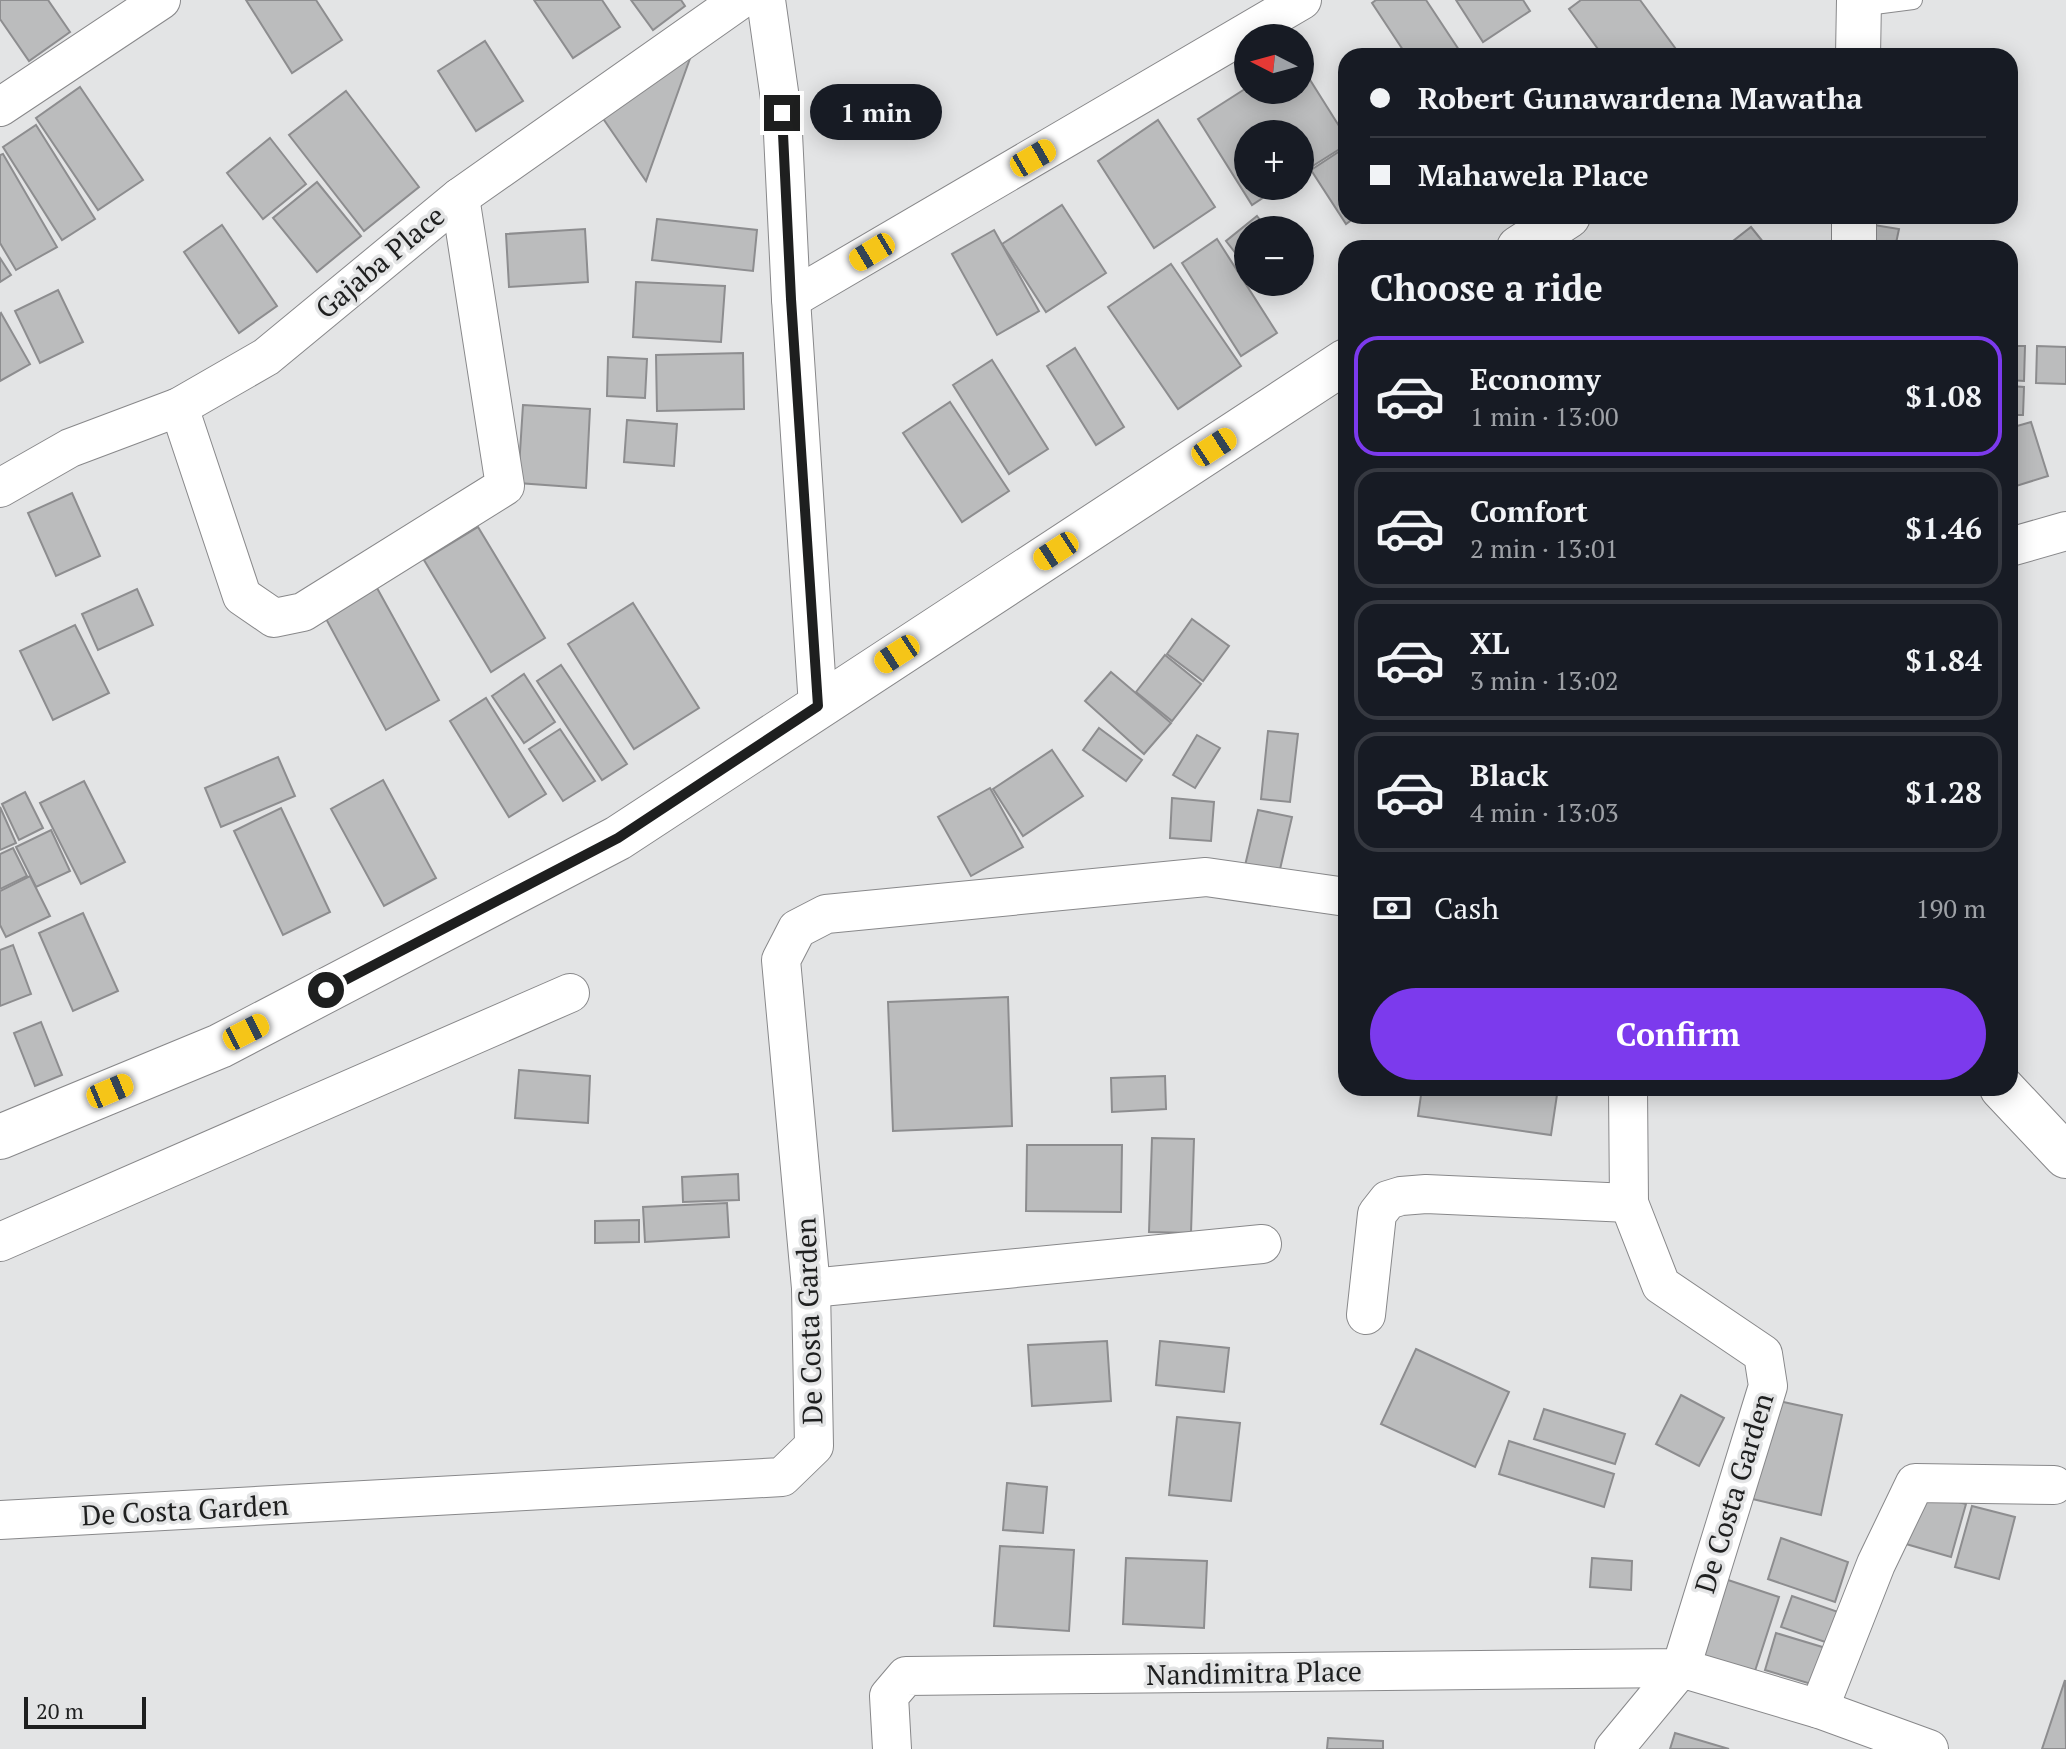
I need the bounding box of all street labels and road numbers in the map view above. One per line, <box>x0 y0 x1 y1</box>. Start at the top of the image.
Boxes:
street label: Gajaba Place <box>307 197 452 326</box>
street label: De Costa Garden <box>786 1216 831 1425</box>
street label: De Costa Garden <box>1686 1388 1782 1597</box>
street label: De Costa Garden <box>80 1486 290 1533</box>
street label: Nandimitra Place <box>1146 1652 1362 1693</box>

